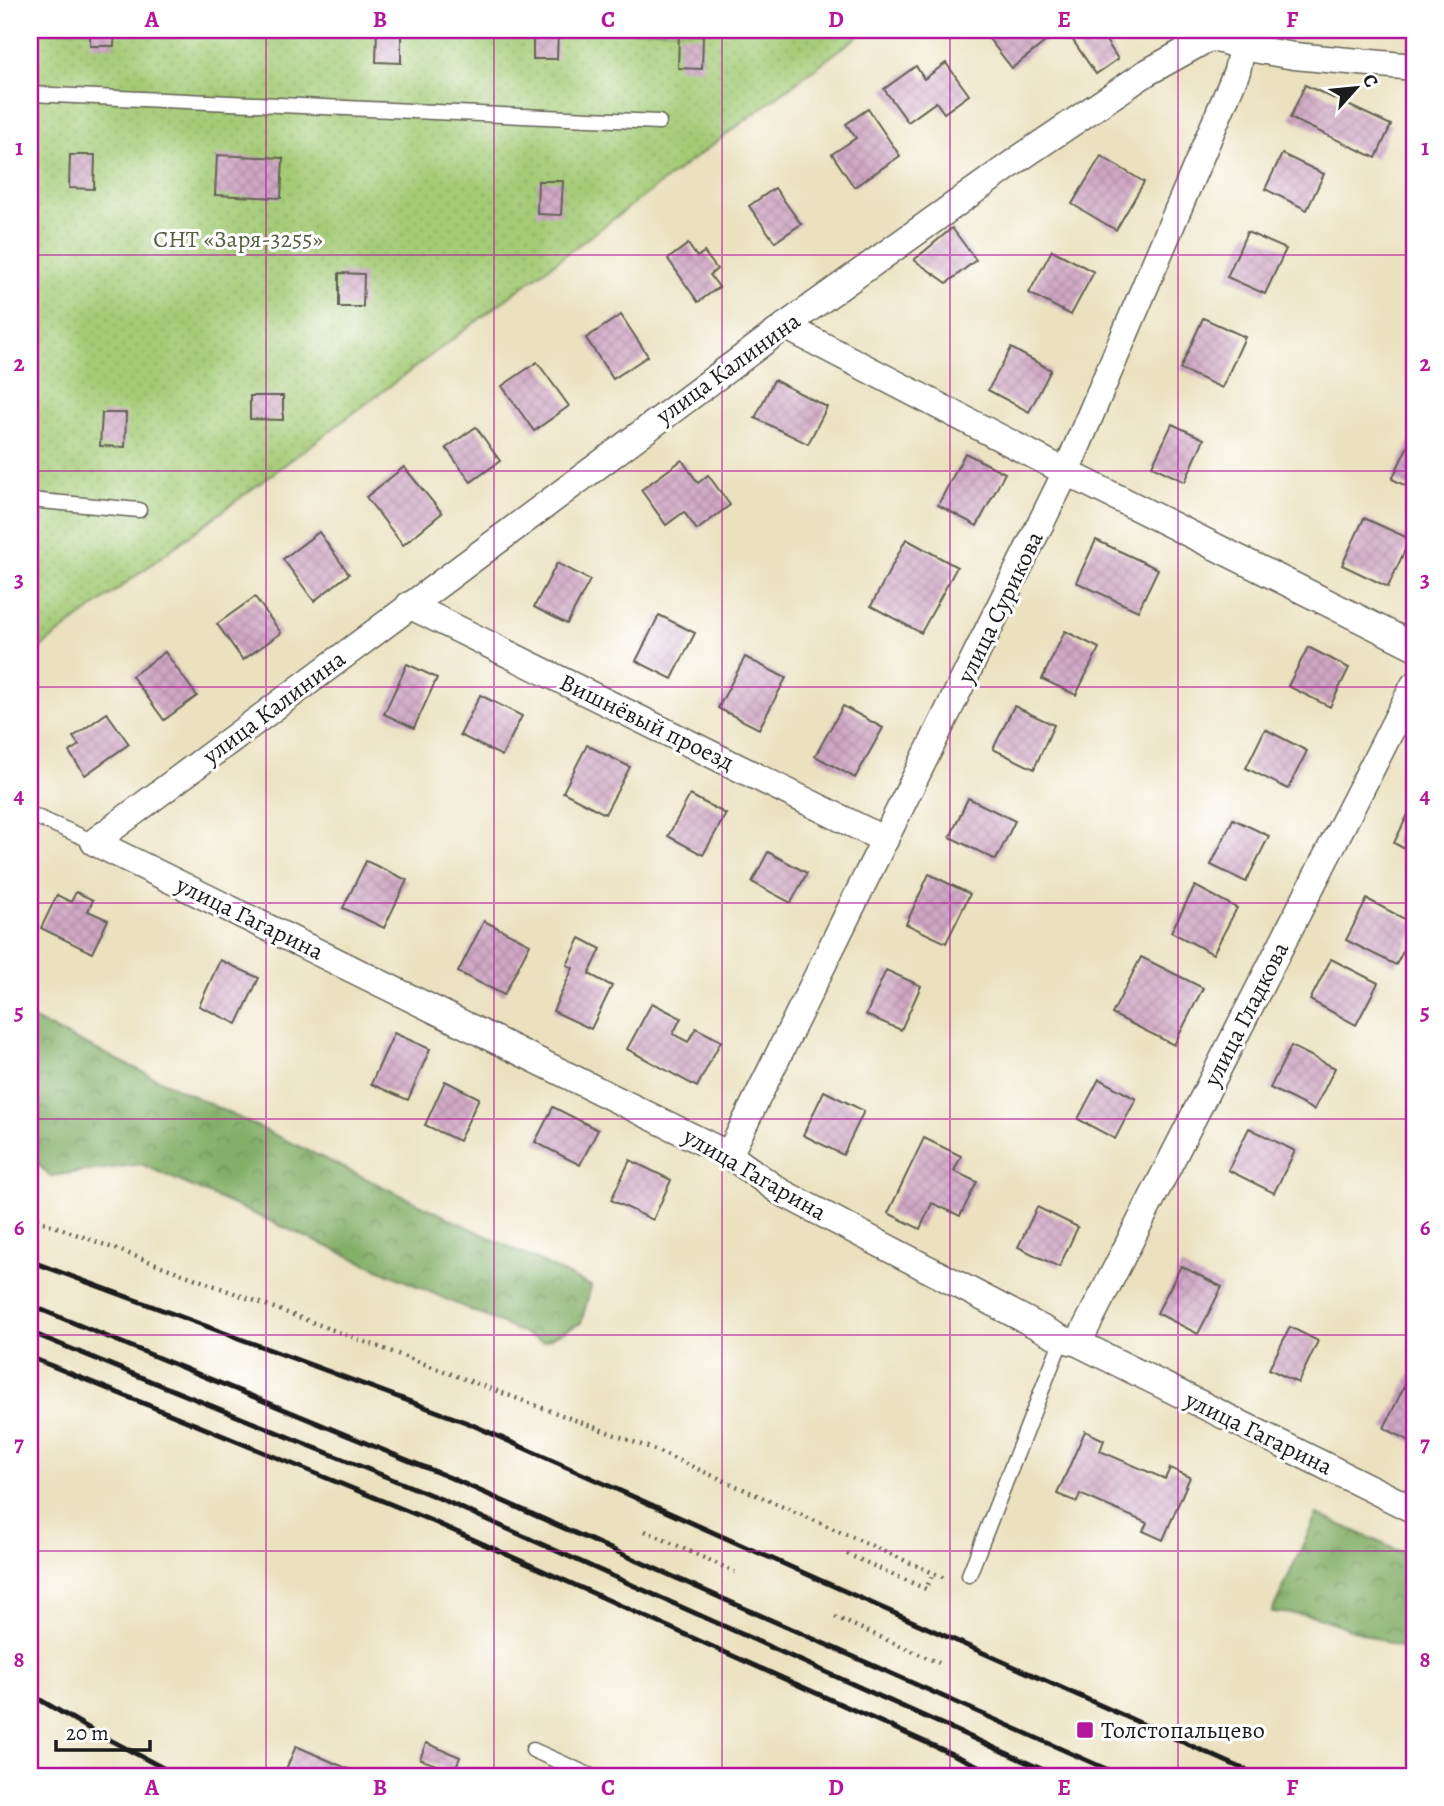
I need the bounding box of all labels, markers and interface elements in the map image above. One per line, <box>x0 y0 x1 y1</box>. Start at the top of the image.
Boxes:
text: A <box>144 4 160 35</box>
text: B <box>373 4 387 35</box>
text: C <box>601 4 615 35</box>
text: D <box>828 4 844 35</box>
text: E <box>1057 4 1071 35</box>
text: F <box>1286 4 1299 35</box>
north arrow <box>1322 52 1392 122</box>
text: С <box>1356 70 1384 92</box>
text: 1 <box>15 132 23 163</box>
text: 1 <box>1421 132 1429 163</box>
park label: СНТ «Заря-3255» <box>153 223 323 255</box>
street label: улица Калинина <box>649 305 807 432</box>
text: 2 <box>13 348 25 379</box>
text: 2 <box>1419 348 1431 379</box>
street label: улица Сурикова <box>949 526 1051 689</box>
text: 3 <box>14 564 24 595</box>
text: 3 <box>1420 564 1430 595</box>
street label: улица Калинина <box>195 643 352 772</box>
street label: Вишнёвый проезд <box>554 666 740 778</box>
text: 4 <box>14 780 25 811</box>
text: 4 <box>1420 780 1431 811</box>
street label: улица Гагарина <box>170 868 329 968</box>
street label: улица Гладкова <box>1195 936 1296 1093</box>
text: 5 <box>14 996 24 1027</box>
text: 5 <box>1420 996 1430 1027</box>
street label: улица Гагарина <box>677 1120 832 1228</box>
text: 6 <box>14 1212 25 1243</box>
text: 6 <box>1420 1212 1431 1243</box>
street label: улица Гагарина <box>1179 1383 1338 1483</box>
text: 7 <box>14 1428 24 1459</box>
text: 7 <box>1420 1428 1430 1459</box>
text: 8 <box>13 1644 25 1675</box>
text: 8 <box>1419 1644 1431 1675</box>
scale bar <box>56 1708 150 1752</box>
place label: Толстопальцево <box>1101 1714 1265 1746</box>
text: 20 m <box>66 1719 109 1747</box>
marker: Толстопальцево <box>1075 1720 1095 1740</box>
text: A <box>144 1772 160 1803</box>
text: B <box>373 1772 387 1803</box>
text: C <box>601 1772 615 1803</box>
text: D <box>828 1772 844 1803</box>
text: E <box>1057 1772 1071 1803</box>
text: F <box>1286 1772 1299 1803</box>

